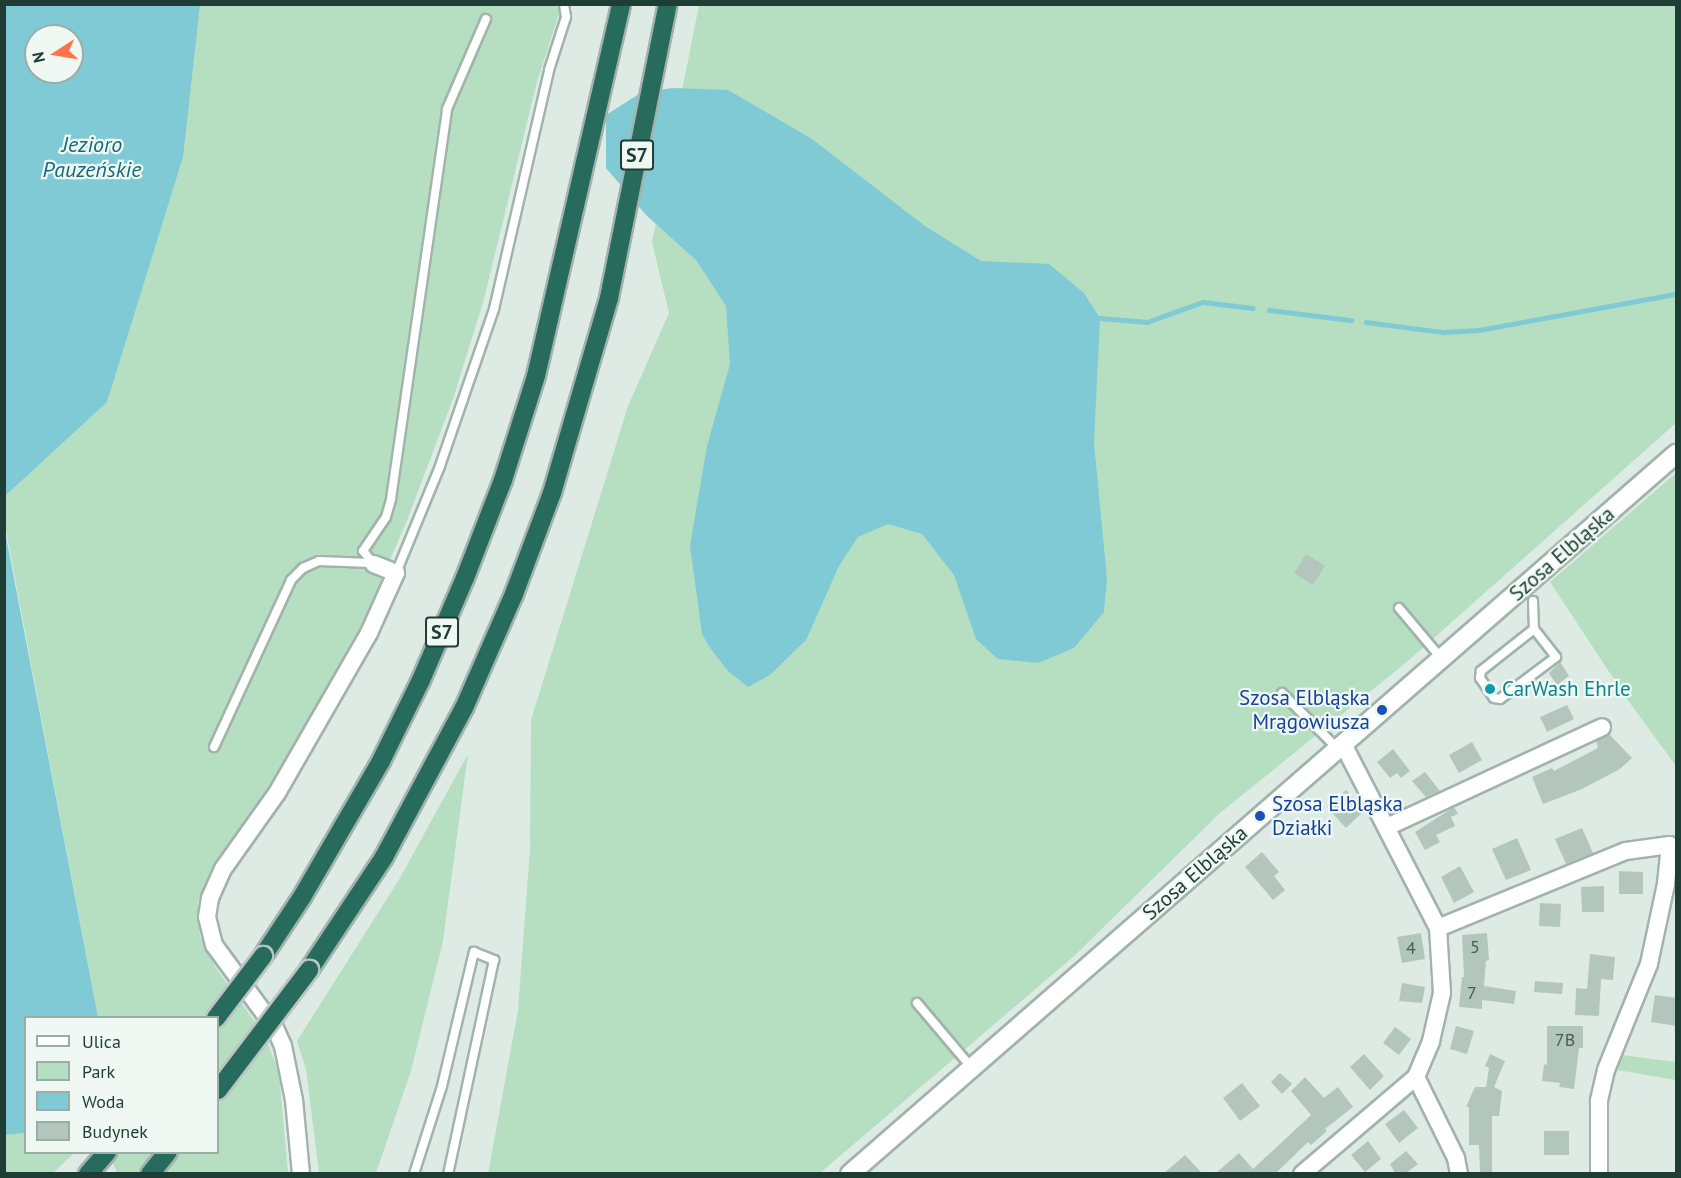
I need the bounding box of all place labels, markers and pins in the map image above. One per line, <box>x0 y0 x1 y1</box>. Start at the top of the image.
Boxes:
place label: CarWash Ehrle <box>1502 676 1631 702</box>
marker: CarWash Ehrle <box>1483 682 1497 696</box>
place label: Szosa Elbląska Mrągowiusza <box>1239 685 1370 735</box>
marker: Szosa Elbląska Mrągowiusza <box>1375 703 1389 717</box>
place label: Szosa Elbląska Działki <box>1272 791 1403 841</box>
marker: Szosa Elbląska Działki <box>1253 809 1267 823</box>

